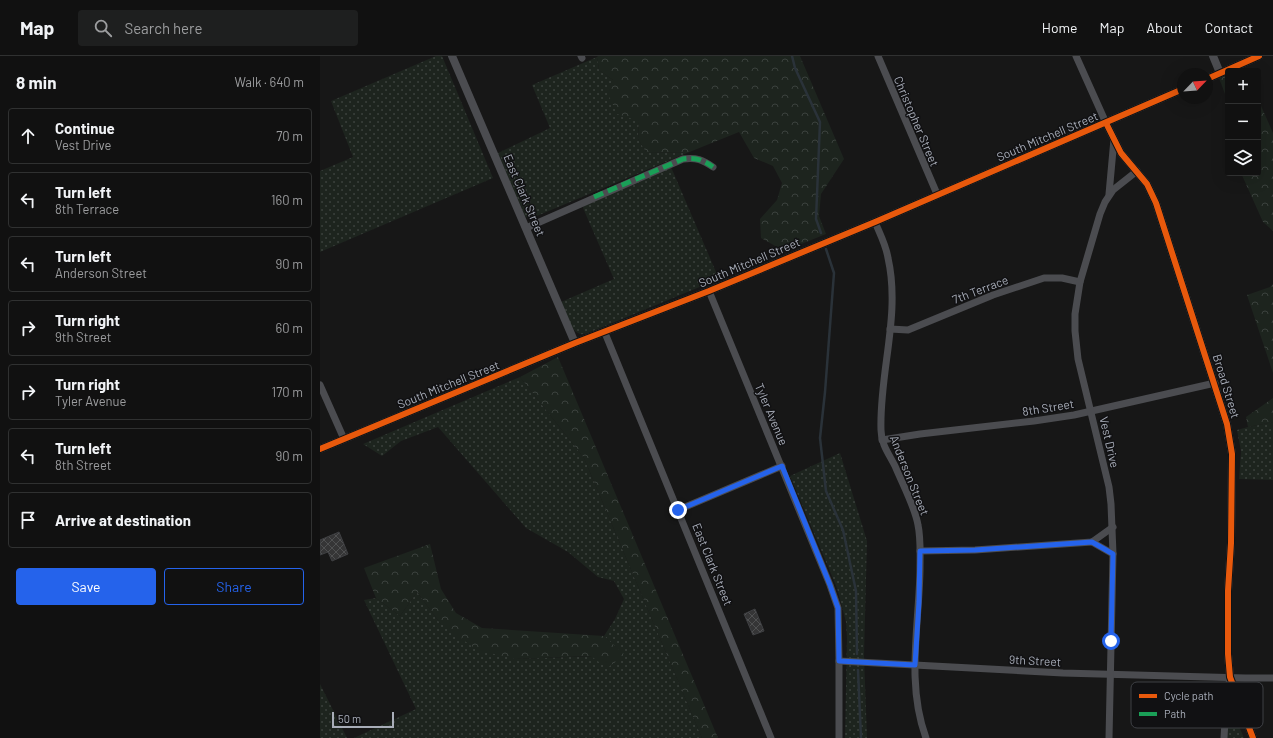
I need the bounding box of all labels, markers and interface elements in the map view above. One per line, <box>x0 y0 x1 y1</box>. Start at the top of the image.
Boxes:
search box <box>78 10 358 46</box>
text: Map <box>20 16 54 39</box>
icon: search <box>92 17 114 39</box>
text: Search here <box>124 19 202 37</box>
text: Home <box>1042 19 1078 36</box>
text: Map <box>1100 19 1124 36</box>
text: About <box>1146 19 1183 36</box>
text: Contact <box>1205 19 1253 36</box>
north arrow <box>1177 68 1213 104</box>
map controls <box>1225 68 1261 176</box>
button: + <box>1225 68 1261 104</box>
text: 8 min <box>16 72 56 92</box>
text: Walk · 640 m <box>235 74 304 90</box>
street label: Christopher Street <box>892 74 942 168</box>
button: − <box>1225 104 1261 140</box>
street label: South Mitchell Street <box>994 108 1100 164</box>
text: Continue <box>55 119 115 137</box>
icon: ahead <box>17 125 39 147</box>
text: 70 m <box>276 128 303 144</box>
text: Vest Drive <box>55 137 111 153</box>
button: layers <box>1225 140 1261 176</box>
street label: East Clark Street <box>501 152 549 238</box>
text: Turn left <box>55 183 111 201</box>
icon: left <box>17 189 39 211</box>
text: 160 m <box>271 192 303 208</box>
text: 8th Terrace <box>55 201 119 217</box>
street label: South Mitchell Street <box>696 234 802 290</box>
text: Turn left <box>55 247 111 265</box>
icon: left <box>17 253 39 275</box>
text: 90 m <box>276 256 303 272</box>
text: Anderson Street <box>55 265 147 281</box>
street label: 7th Terrace <box>950 272 1010 306</box>
text: Turn right <box>55 311 120 329</box>
icon: right <box>17 317 39 339</box>
text: 60 m <box>276 320 303 336</box>
text: 9th Street <box>55 329 112 345</box>
street label: Broad Street <box>1211 352 1243 420</box>
street label: South Mitchell Street <box>395 357 501 411</box>
text: Turn right <box>55 375 120 393</box>
icon: right <box>17 381 39 403</box>
street label: Tyler Avenue <box>753 381 791 447</box>
text: 170 m <box>272 384 303 400</box>
text: Tyler Avenue <box>55 393 127 409</box>
street label: 8th Street <box>1021 396 1075 418</box>
street label: Vest Drive <box>1097 415 1123 469</box>
street label: Anderson Street <box>888 433 932 517</box>
text: Turn left <box>55 439 111 457</box>
icon: left <box>17 445 39 467</box>
text: 90 m <box>276 448 303 464</box>
text: 8th Street <box>55 457 112 473</box>
route end <box>669 501 687 519</box>
icon: arrive <box>17 509 39 531</box>
text: Arrive at destination <box>55 511 191 529</box>
street label: East Clark Street <box>690 521 736 607</box>
button: Save <box>16 568 156 605</box>
button: Share <box>164 568 304 605</box>
route start <box>1102 632 1120 650</box>
street label: 9th Street <box>1009 652 1061 668</box>
legend <box>1131 682 1263 728</box>
text: Cycle path <box>1164 689 1214 702</box>
text: Path <box>1164 707 1186 720</box>
scale bar <box>332 710 394 729</box>
text: 50 m <box>338 712 361 725</box>

